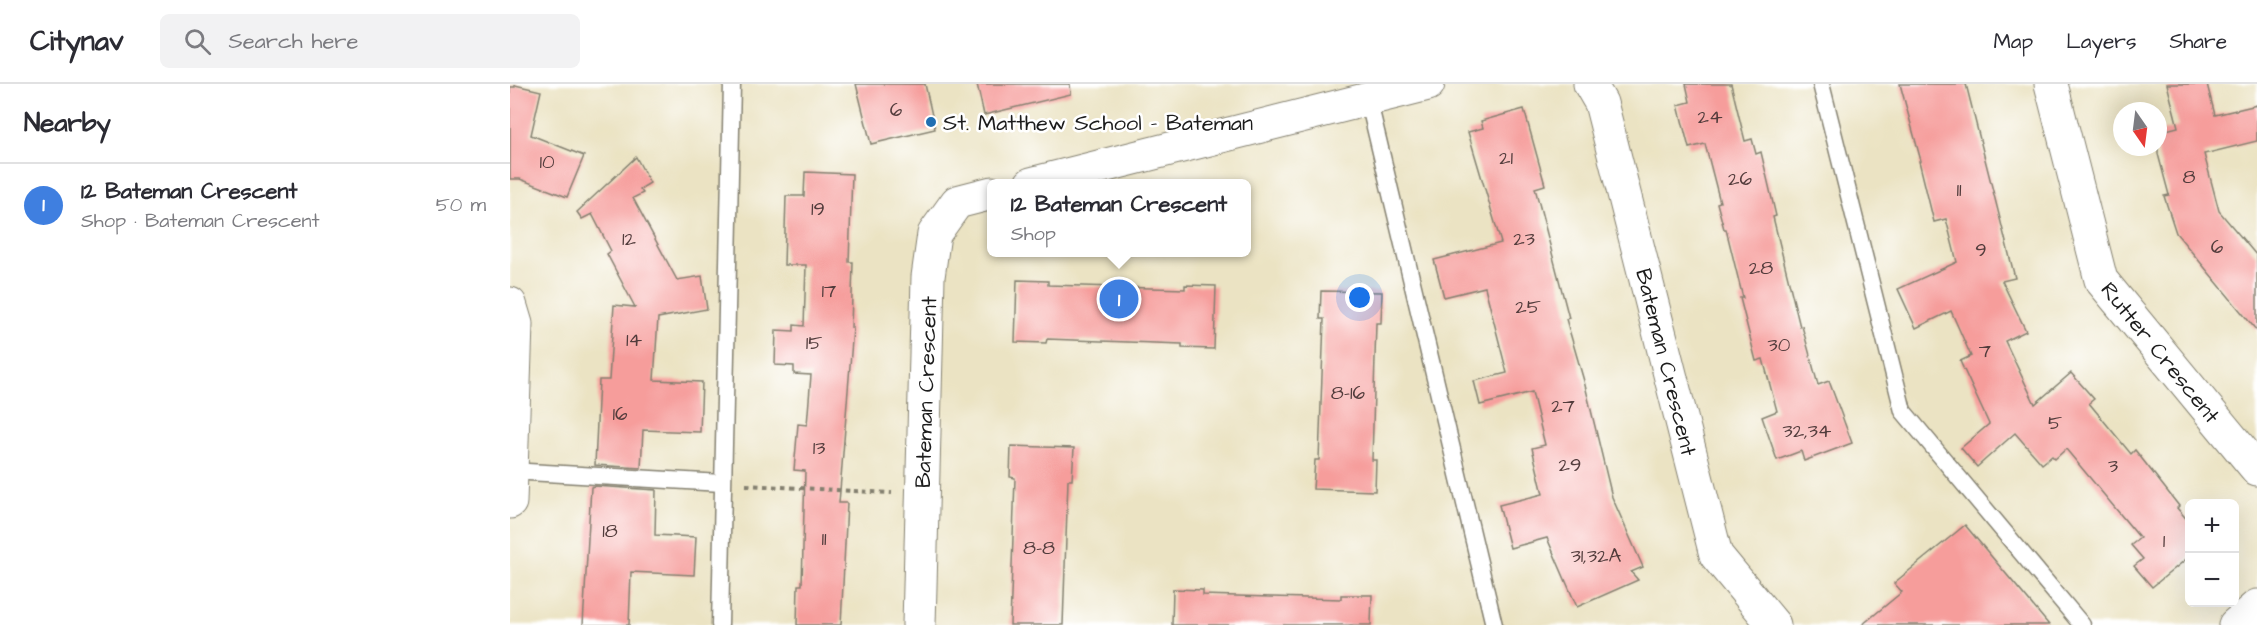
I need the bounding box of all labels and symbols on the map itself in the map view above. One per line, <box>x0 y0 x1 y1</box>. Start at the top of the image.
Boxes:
house number: 6 <box>890 96 903 124</box>
north arrow <box>2113 102 2167 156</box>
house number: 24 <box>1697 103 1723 131</box>
place label: St. Matthew School - Bateman <box>943 108 1253 139</box>
marker: St. Matthew School - Bateman <box>924 115 938 129</box>
house number: 21 <box>1499 144 1513 172</box>
house number: 10 <box>539 148 555 176</box>
house number: 8 <box>2183 163 2196 191</box>
house number: 26 <box>1728 165 1752 193</box>
house number: 11 <box>1956 176 1962 204</box>
house number: 19 <box>811 195 825 223</box>
house number: 12 <box>622 225 637 253</box>
house number: 23 <box>1513 225 1535 253</box>
house number: 6 <box>2211 233 2224 261</box>
house number: 9 <box>1975 236 1987 264</box>
house number: 28 <box>1749 254 1773 282</box>
street label: Bateman Crescent <box>1627 265 1704 459</box>
pin: 1 <box>1100 276 1138 322</box>
street label: Rutter Crescent <box>2093 276 2227 430</box>
house number: 17 <box>822 277 836 305</box>
your location <box>1345 283 1374 312</box>
house number: 25 <box>1515 293 1541 321</box>
street label: Bateman Crescent <box>908 295 945 489</box>
house number: 14 <box>626 326 642 354</box>
house number: 15 <box>806 329 822 357</box>
house number: 30 <box>1768 331 1791 359</box>
house number: 7 <box>1979 337 1991 365</box>
house number: 8-16 <box>1331 379 1366 407</box>
house number: 27 <box>1551 392 1575 420</box>
house number: 16 <box>612 400 628 428</box>
house number: 5 <box>2048 409 2062 437</box>
house number: 32,34 <box>1783 417 1832 445</box>
house number: 13 <box>813 434 825 462</box>
house number: 29 <box>1559 451 1581 479</box>
house number: 3 <box>2108 452 2118 480</box>
house number: 18 <box>602 517 618 545</box>
house number: 11 <box>821 525 827 553</box>
house number: 1 <box>2163 527 2166 555</box>
house number: 8-8 <box>1023 534 1055 562</box>
house number: 31,32A <box>1571 542 1622 570</box>

